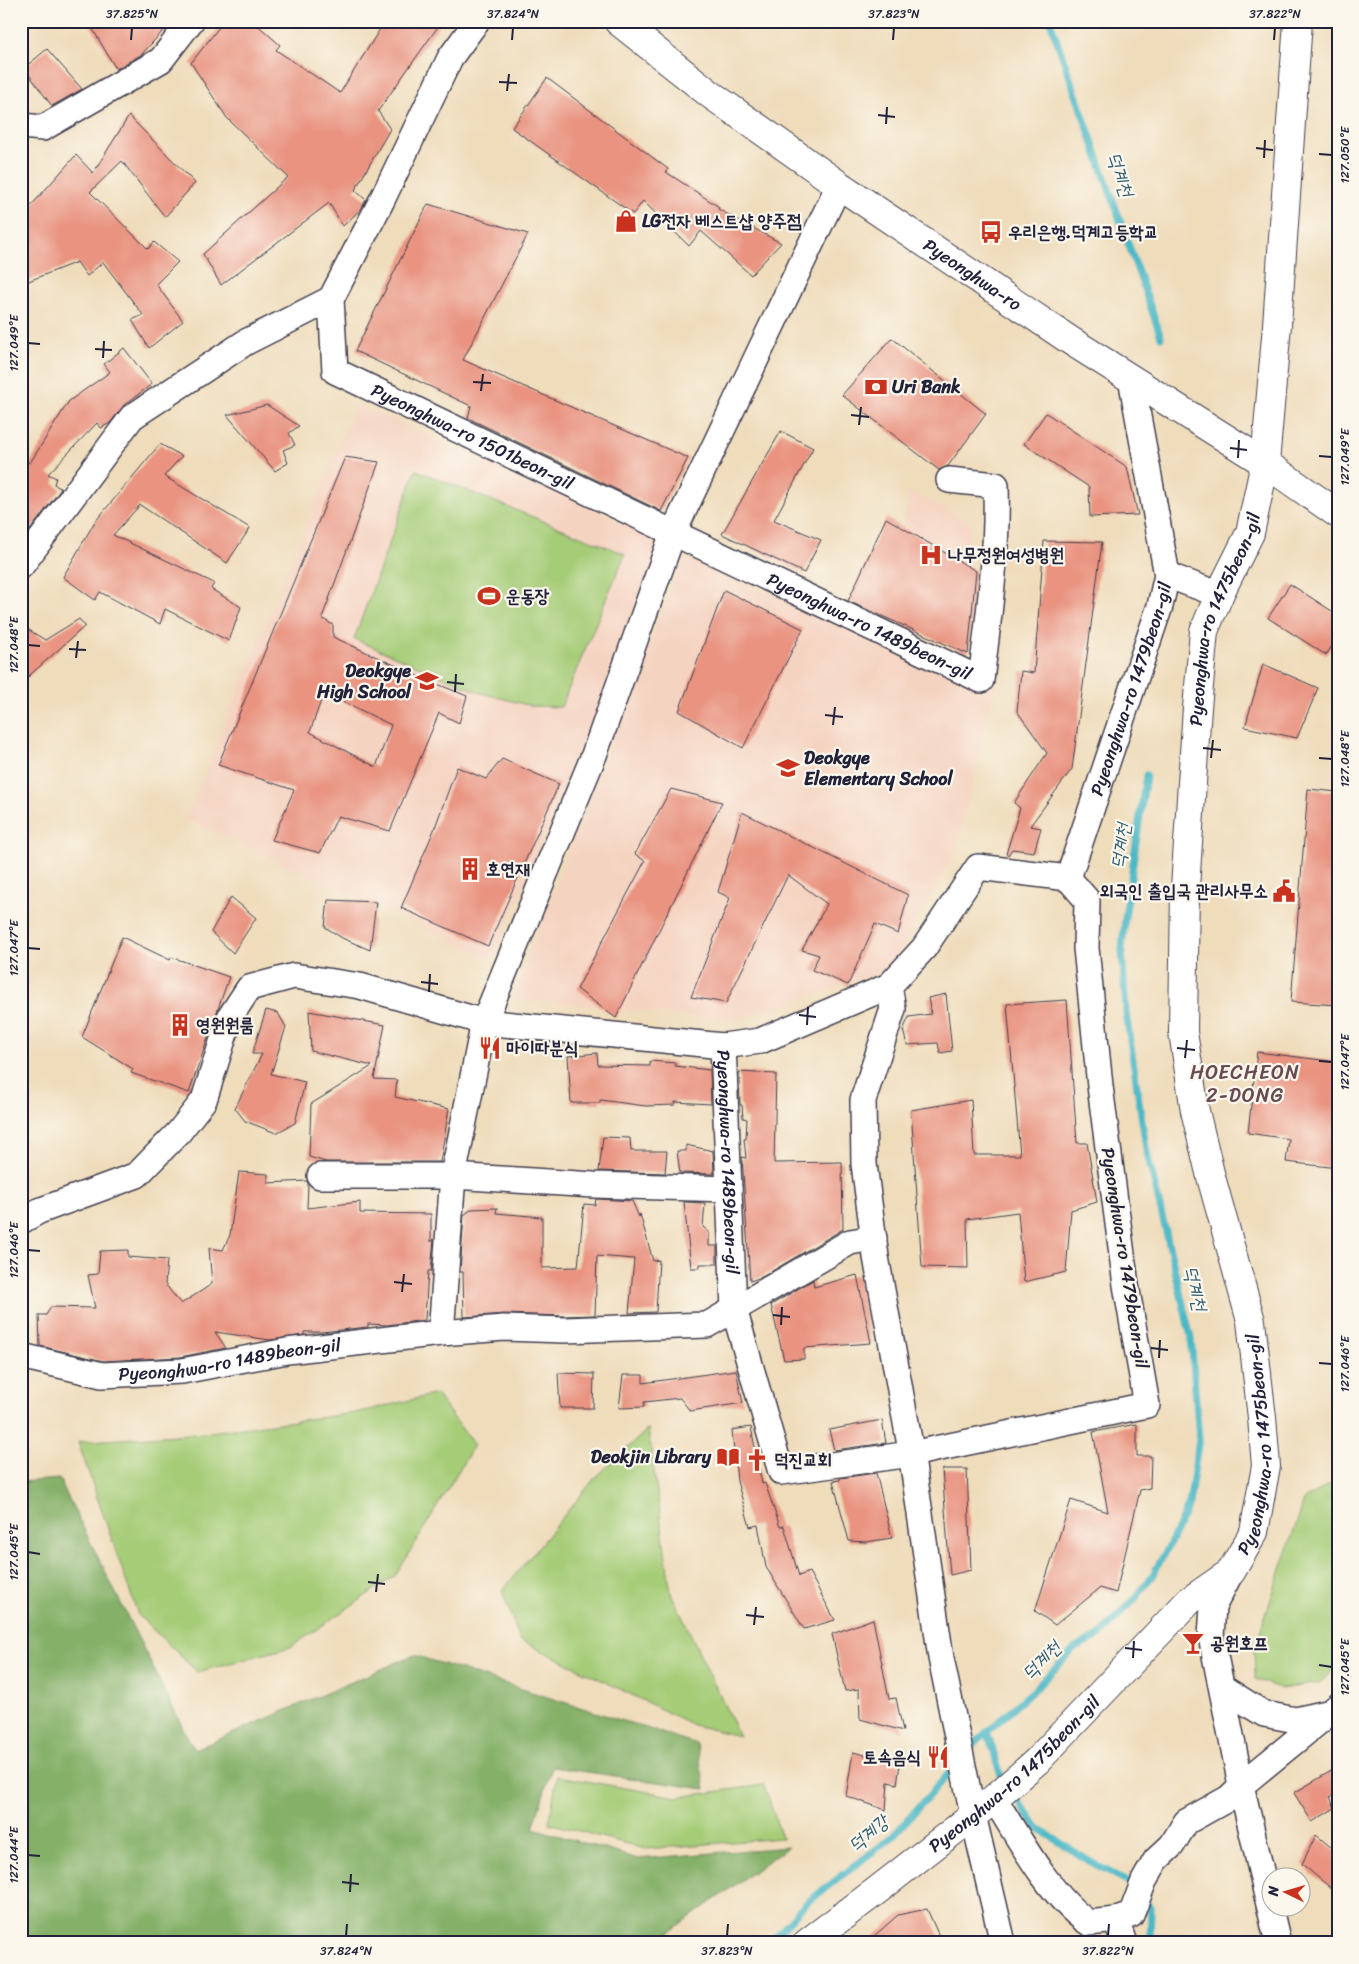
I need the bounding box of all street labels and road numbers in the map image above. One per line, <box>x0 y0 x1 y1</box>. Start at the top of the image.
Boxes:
street label: Pyeonghwa-ro <box>916 230 1028 320</box>
street label: Pyeonghwa-ro 1501beon-gil <box>366 374 580 499</box>
street label: Pyeonghwa-ro 1475beon-gil <box>1180 509 1270 727</box>
street label: Pyeonghwa-ro 1489beon-gil <box>761 564 978 690</box>
street label: Pyeonghwa-ro 1479beon-gil <box>1081 578 1181 800</box>
street label: Pyeonghwa-ro 1489beon-gil <box>707 1049 749 1276</box>
street label: Pyeonghwa-ro 1479beon-gil <box>1092 1145 1158 1372</box>
street label: Pyeonghwa-ro 1489beon-gil <box>118 1329 343 1390</box>
street label: Pyeonghwa-ro 1475beon-gil <box>1228 1331 1282 1561</box>
street label: Pyeonghwa-ro 1475beon-gil <box>921 1687 1109 1861</box>

